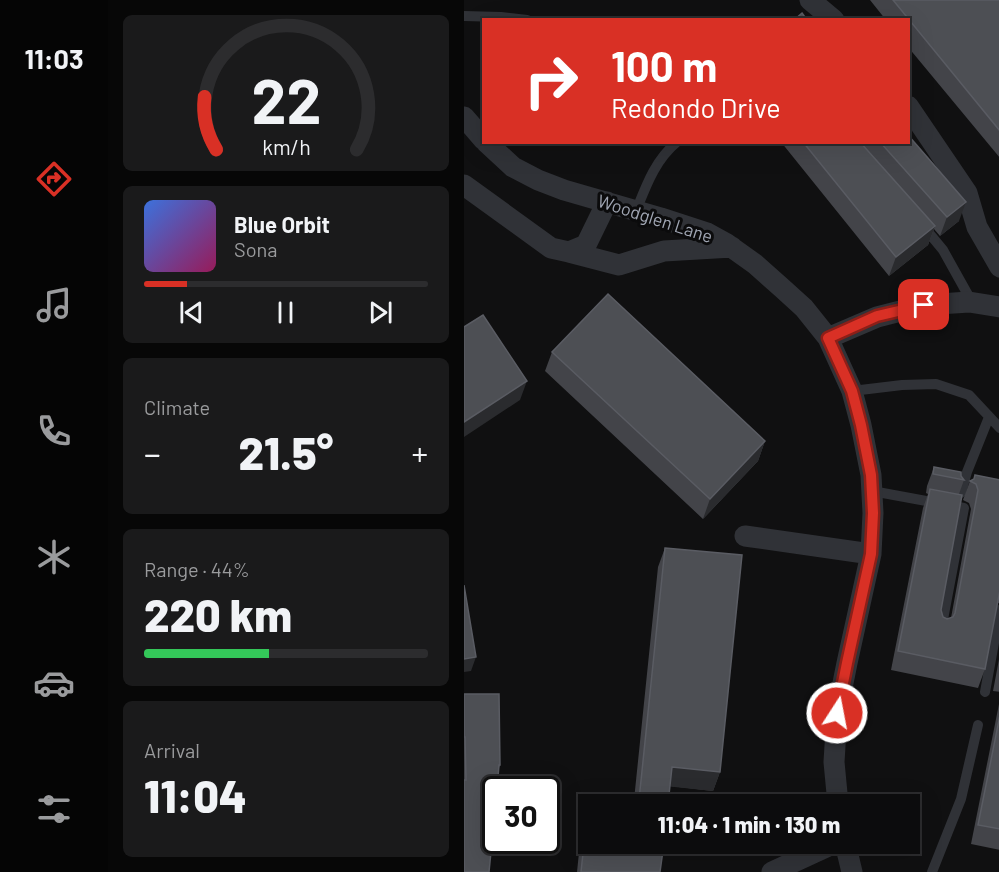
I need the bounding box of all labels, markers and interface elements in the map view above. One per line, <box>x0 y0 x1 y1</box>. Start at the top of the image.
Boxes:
text: 100 m <box>611 40 717 90</box>
text: 11:03 <box>24 42 84 74</box>
icon: right <box>512 42 590 120</box>
text: 22 <box>251 62 321 136</box>
text: Redondo Drive <box>611 91 781 123</box>
text: km/h <box>262 135 310 160</box>
icon: directions <box>33 158 75 200</box>
street label: Woodglen Lane <box>595 189 716 247</box>
text: Blue Orbit <box>234 211 330 237</box>
text: Sona <box>234 237 278 261</box>
pin <box>898 279 949 330</box>
icon: music <box>33 284 75 326</box>
icon: arrive <box>907 288 940 321</box>
icon: previous <box>175 296 208 329</box>
icon: pause <box>269 296 302 329</box>
icon: next <box>364 296 397 329</box>
text: Climate <box>144 395 210 419</box>
icon: phone <box>33 410 75 452</box>
text: 21.5° <box>239 425 333 479</box>
text: − <box>144 433 161 473</box>
text: + <box>412 433 428 473</box>
icon: climate <box>33 536 75 578</box>
text: Range · 44% <box>144 557 250 581</box>
text: 220 km <box>144 587 292 641</box>
icon: car <box>33 662 75 704</box>
position arrow <box>805 681 869 745</box>
text: Arrival <box>144 738 200 762</box>
text: 11:04 <box>144 768 247 822</box>
speed limit sign: 30 <box>482 776 560 854</box>
icon: filters <box>33 788 75 830</box>
text: 11:04 · 1 min · 130 m <box>658 811 840 837</box>

